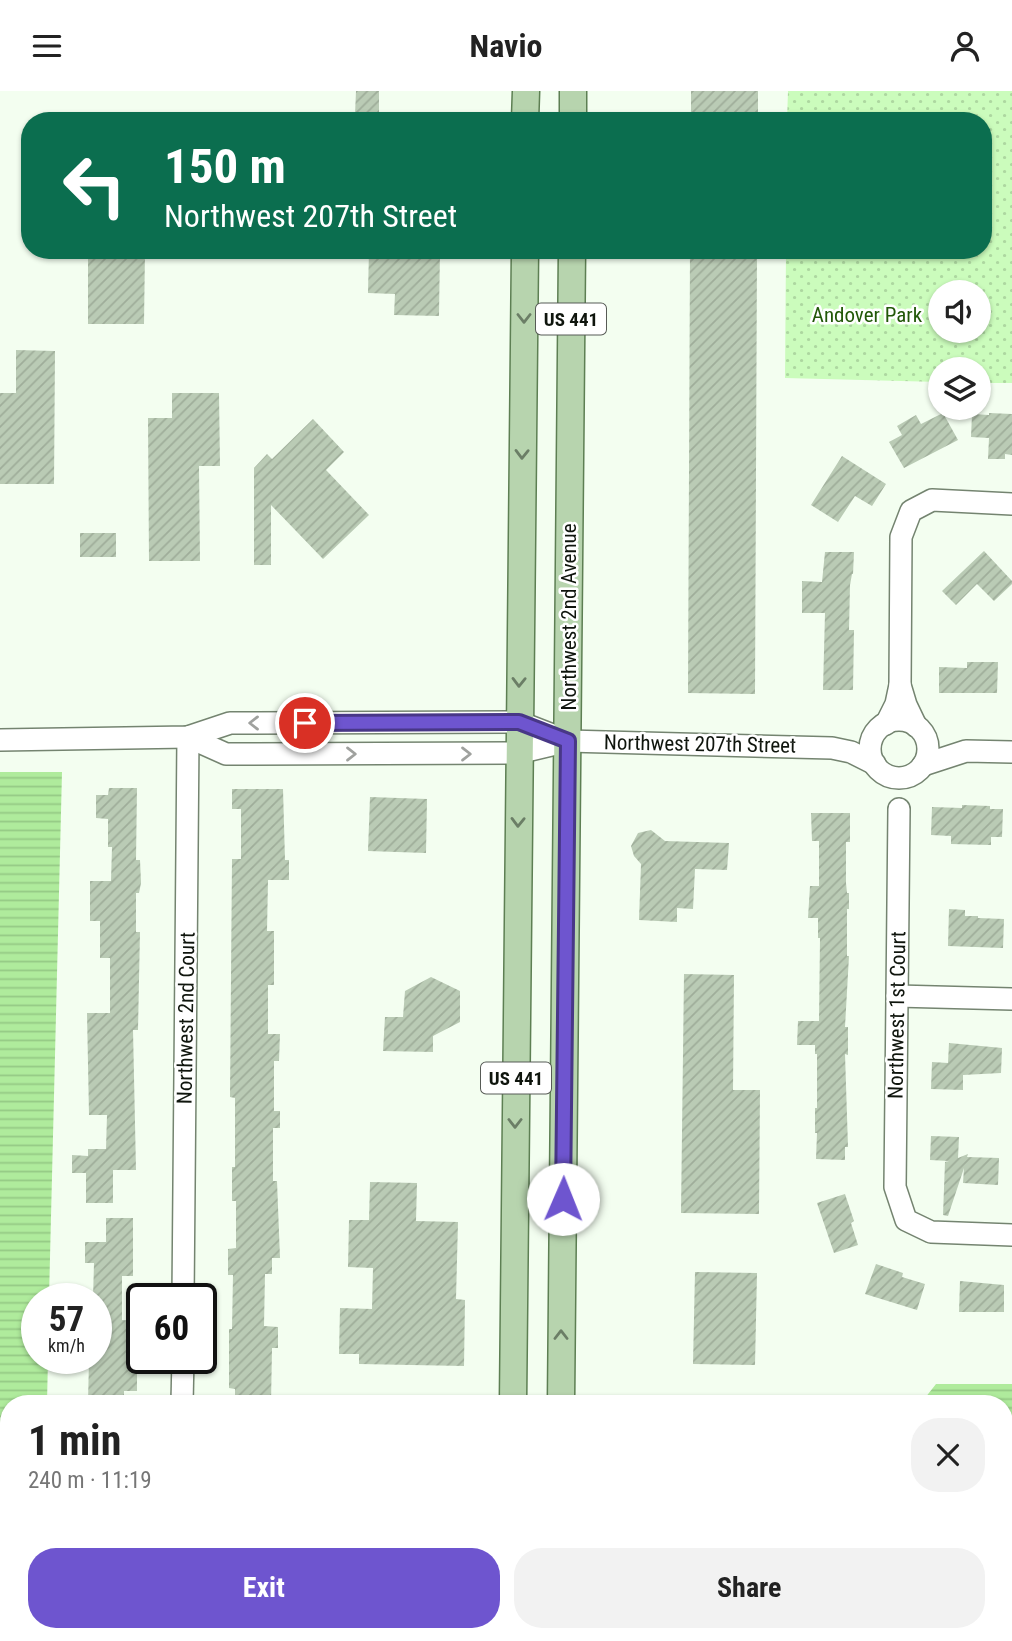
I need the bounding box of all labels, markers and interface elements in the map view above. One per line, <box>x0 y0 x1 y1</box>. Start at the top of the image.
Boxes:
icon: menu <box>28 27 66 65</box>
text: Navio <box>470 27 542 65</box>
icon: person <box>946 27 984 65</box>
text: 150 m <box>164 138 286 195</box>
icon: left <box>49 140 140 231</box>
text: Northwest 207th Street <box>164 197 457 235</box>
map controls <box>928 280 991 420</box>
button: sound <box>928 280 991 343</box>
road number: US 441 <box>536 303 606 335</box>
park label: Andover Park <box>812 303 923 327</box>
one-way arrow <box>516 313 532 324</box>
button: layers <box>928 357 991 420</box>
one-way arrow <box>515 449 530 460</box>
street label: Northwest 2nd Avenue <box>557 523 581 711</box>
one-way arrow <box>511 677 527 688</box>
pin <box>275 693 335 753</box>
icon: arrive <box>286 704 324 742</box>
one-way arrow <box>249 715 259 731</box>
street label: Northwest 207th Street <box>604 730 796 758</box>
one-way arrow <box>346 746 357 762</box>
one-way arrow <box>461 746 472 762</box>
one-way arrow <box>510 816 525 827</box>
street label: Northwest 1st Court <box>884 931 910 1099</box>
street label: Northwest 2nd Court <box>172 932 200 1104</box>
road number: US 441 <box>481 1063 551 1093</box>
one-way arrow <box>508 1117 523 1128</box>
position arrow <box>526 1162 600 1236</box>
speed limit sign: 60 <box>126 1283 217 1374</box>
text: 57 <box>49 1299 84 1340</box>
one-way arrow <box>553 1330 569 1340</box>
text: km/h <box>48 1335 85 1356</box>
text: 1 min <box>28 1416 121 1465</box>
button: close <box>911 1418 985 1492</box>
text: 240 m · 11:19 <box>28 1467 152 1494</box>
button: Exit <box>28 1548 500 1628</box>
button: Share <box>514 1548 985 1628</box>

